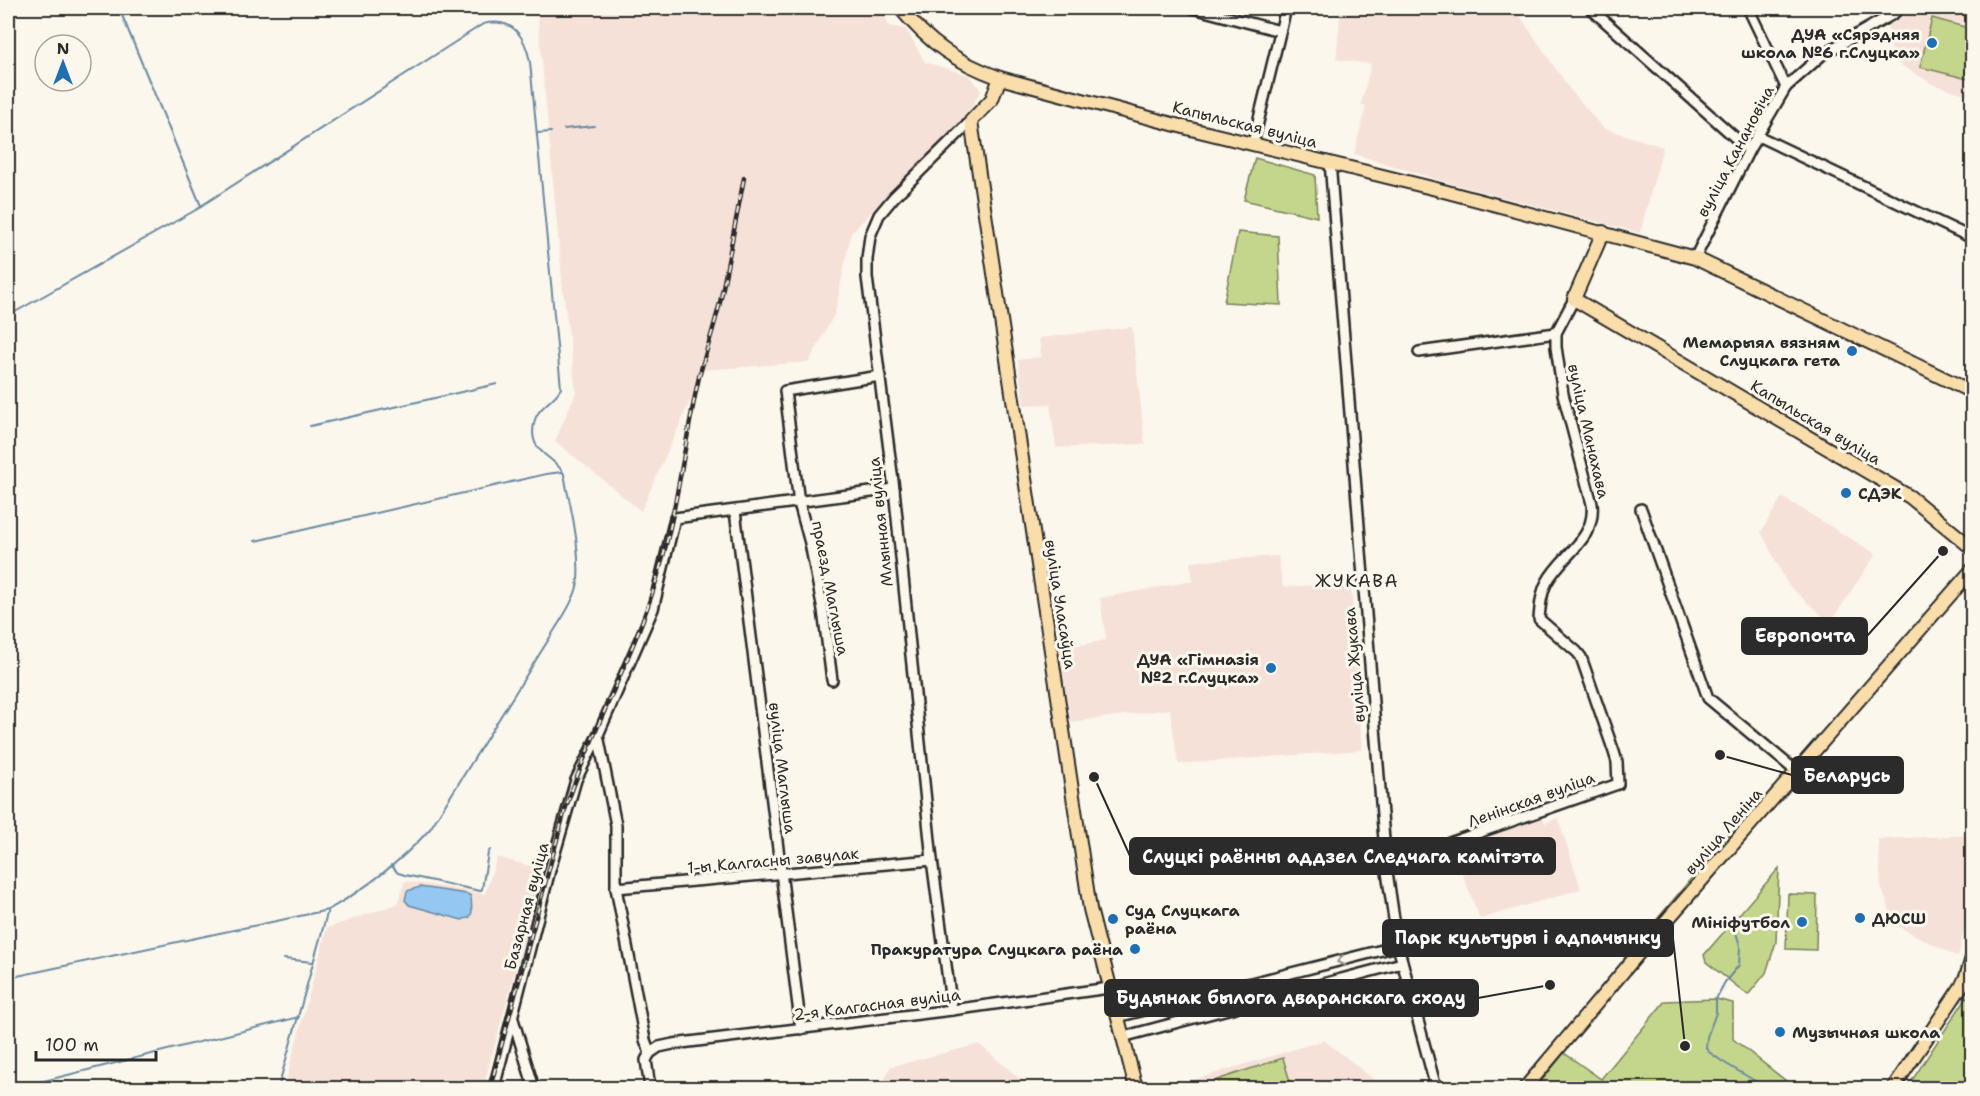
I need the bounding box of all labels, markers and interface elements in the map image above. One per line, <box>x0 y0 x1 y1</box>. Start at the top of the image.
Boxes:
place label: ДУА «Сярэдняя школа №6 г.Слуцка» <box>1741 24 1920 63</box>
north arrow <box>33 33 93 93</box>
marker: ДУА «Сярэдняя школа №6 г.Слуцка» <box>1925 36 1939 50</box>
text: N <box>57 38 69 59</box>
street label: вуліца Канановіча <box>1692 82 1779 221</box>
street label: Капыльская вуліца <box>1170 96 1320 153</box>
place label: Мемарыял вязням Слуцкага гета <box>1683 332 1841 371</box>
marker: Мемарыял вязням Слуцкага гета <box>1845 344 1859 358</box>
street label: вуліца Манахава <box>1563 362 1614 501</box>
street label: Капыльская вуліца <box>1747 375 1885 470</box>
street label: Млынная вуліца <box>863 456 898 588</box>
place label: СДЭК <box>1858 483 1902 504</box>
marker: СДЭК <box>1839 486 1853 500</box>
street label: праезд Маглыша <box>807 519 854 657</box>
street label: вуліца Уласаўца <box>1040 538 1081 670</box>
district label: ЖУКАВА <box>1315 569 1399 593</box>
street label: вуліца Жукава <box>1339 607 1370 723</box>
callout: Европочта <box>1742 618 1867 654</box>
text: Европочта <box>1755 624 1856 648</box>
place label: ДУА «Гімназія №2 г.Слуцка» <box>1137 649 1259 688</box>
marker: ДУА «Гімназія №2 г.Слуцка» <box>1264 661 1278 675</box>
street label: вуліца Маглыша <box>764 701 801 835</box>
callout: Беларусь <box>1792 757 1903 793</box>
text: Беларусь <box>1803 764 1891 788</box>
street label: Ленінская вуліца <box>1465 767 1597 832</box>
street label: вуліца Леніна <box>1680 783 1767 879</box>
callout: Слуцкі раённы аддзел Следчага камітэта <box>1130 838 1555 874</box>
street label: Базарная вуліца <box>499 840 554 972</box>
street label: 1-ы Калгасны завулак <box>686 842 860 878</box>
text: Слуцкі раённы аддзел Следчага камітэта <box>1142 845 1544 869</box>
place label: Суд Слуцкага раёна <box>1125 900 1240 939</box>
place label: ДЮСШ <box>1872 908 1926 929</box>
marker: ДЮСШ <box>1853 911 1867 925</box>
marker: Суд Слуцкага раёна <box>1106 912 1120 926</box>
place label: Мініфутбол <box>1691 912 1790 933</box>
marker: Мініфутбол <box>1795 915 1809 929</box>
callout: Парк культуры і адпачынку <box>1383 920 1673 956</box>
text: Парк культуры і адпачынку <box>1395 926 1661 950</box>
place label: Пракуратура Слуцкага раёна <box>871 939 1123 960</box>
marker: Пракуратура Слуцкага раёна <box>1128 942 1142 956</box>
one-way arrow <box>1337 953 1347 966</box>
callout: Будынак былога дваранскага сходу <box>1105 980 1478 1016</box>
street label: 2-я Калгасная вуліца <box>792 984 962 1025</box>
text: Будынак былога дваранскага сходу <box>1116 986 1466 1010</box>
place label: Музычная школа <box>1792 1022 1940 1043</box>
scale bar <box>36 1024 156 1062</box>
marker: Музычная школа <box>1773 1025 1787 1039</box>
text: 100 m <box>45 1033 99 1057</box>

